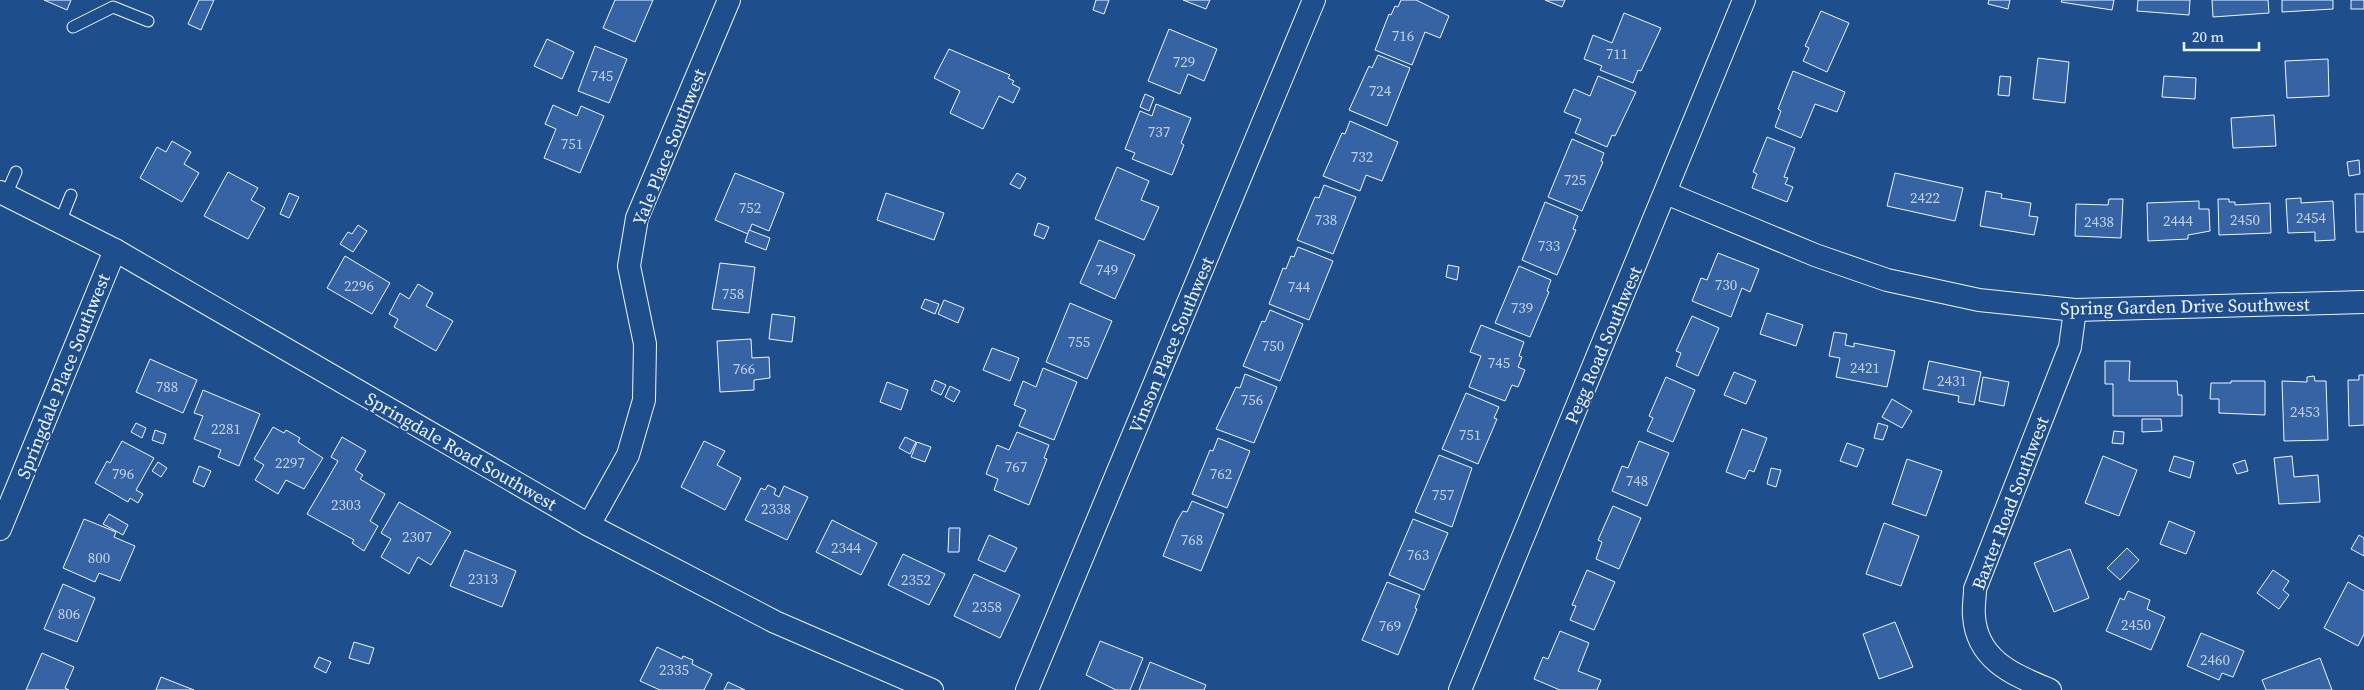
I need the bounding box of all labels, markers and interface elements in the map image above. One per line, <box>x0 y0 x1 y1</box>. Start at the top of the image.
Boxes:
scale bar <box>2184 20 2259 52</box>
house number: 716 <box>1392 25 1414 46</box>
text: 20 m <box>2192 26 2224 47</box>
house number: 711 <box>1606 43 1628 64</box>
house number: 729 <box>1173 51 1195 72</box>
house number: 745 <box>591 65 613 86</box>
street label: Yale Place Southwest <box>626 65 712 229</box>
house number: 724 <box>1369 80 1392 101</box>
house number: 737 <box>1148 121 1170 142</box>
house number: 751 <box>561 133 583 154</box>
house number: 732 <box>1351 146 1373 167</box>
house number: 725 <box>1564 169 1586 190</box>
house number: 2422 <box>1910 187 1940 208</box>
house number: 752 <box>739 197 761 218</box>
house number: 2454 <box>2296 207 2326 228</box>
house number: 738 <box>1315 209 1337 230</box>
house number: 2450 <box>2230 209 2260 230</box>
house number: 2444 <box>2163 210 2193 231</box>
house number: 2438 <box>2084 211 2114 232</box>
house number: 733 <box>1538 235 1560 256</box>
street label: Vinson Place Southwest <box>1122 253 1220 437</box>
house number: 749 <box>1096 259 1118 280</box>
street label: Pegg Road Southwest <box>1559 262 1648 428</box>
street label: Springdale Place Southwest <box>10 269 116 482</box>
house number: 730 <box>1715 274 1737 295</box>
house number: 2296 <box>344 275 374 296</box>
house number: 744 <box>1288 276 1311 297</box>
house number: 758 <box>722 283 744 304</box>
street label: Spring Garden Drive Southwest <box>2060 291 2310 321</box>
house number: 739 <box>1511 297 1533 318</box>
house number: 755 <box>1068 331 1090 352</box>
house number: 750 <box>1262 335 1284 356</box>
house number: 745 <box>1488 352 1510 373</box>
house number: 2421 <box>1850 357 1880 378</box>
house number: 766 <box>733 358 755 379</box>
house number: 2431 <box>1937 370 1967 391</box>
house number: 788 <box>156 376 178 397</box>
street label: Springdale Road Southwest <box>361 386 561 516</box>
house number: 756 <box>1241 389 1263 410</box>
house number: 2453 <box>2290 401 2320 422</box>
street label: Baxter Road Southwest <box>1965 413 2055 593</box>
house number: 2281 <box>211 418 241 439</box>
house number: 751 <box>1459 424 1481 445</box>
house number: 2297 <box>275 452 305 473</box>
house number: 767 <box>1005 456 1027 477</box>
house number: 796 <box>112 463 134 484</box>
house number: 762 <box>1210 463 1232 484</box>
house number: 748 <box>1626 470 1648 491</box>
house number: 757 <box>1432 484 1454 505</box>
house number: 2303 <box>331 494 361 515</box>
house number: 2338 <box>761 498 791 519</box>
house number: 2307 <box>402 526 432 547</box>
house number: 768 <box>1181 529 1203 550</box>
house number: 2344 <box>831 537 861 558</box>
house number: 763 <box>1407 544 1429 565</box>
house number: 800 <box>88 547 110 568</box>
house number: 2313 <box>468 568 498 589</box>
house number: 2352 <box>901 569 931 590</box>
house number: 2358 <box>972 596 1002 617</box>
house number: 806 <box>58 603 80 624</box>
house number: 2450 <box>2121 614 2151 635</box>
house number: 769 <box>1379 615 1401 636</box>
house number: 2460 <box>2200 649 2230 670</box>
house number: 2335 <box>659 659 689 680</box>

